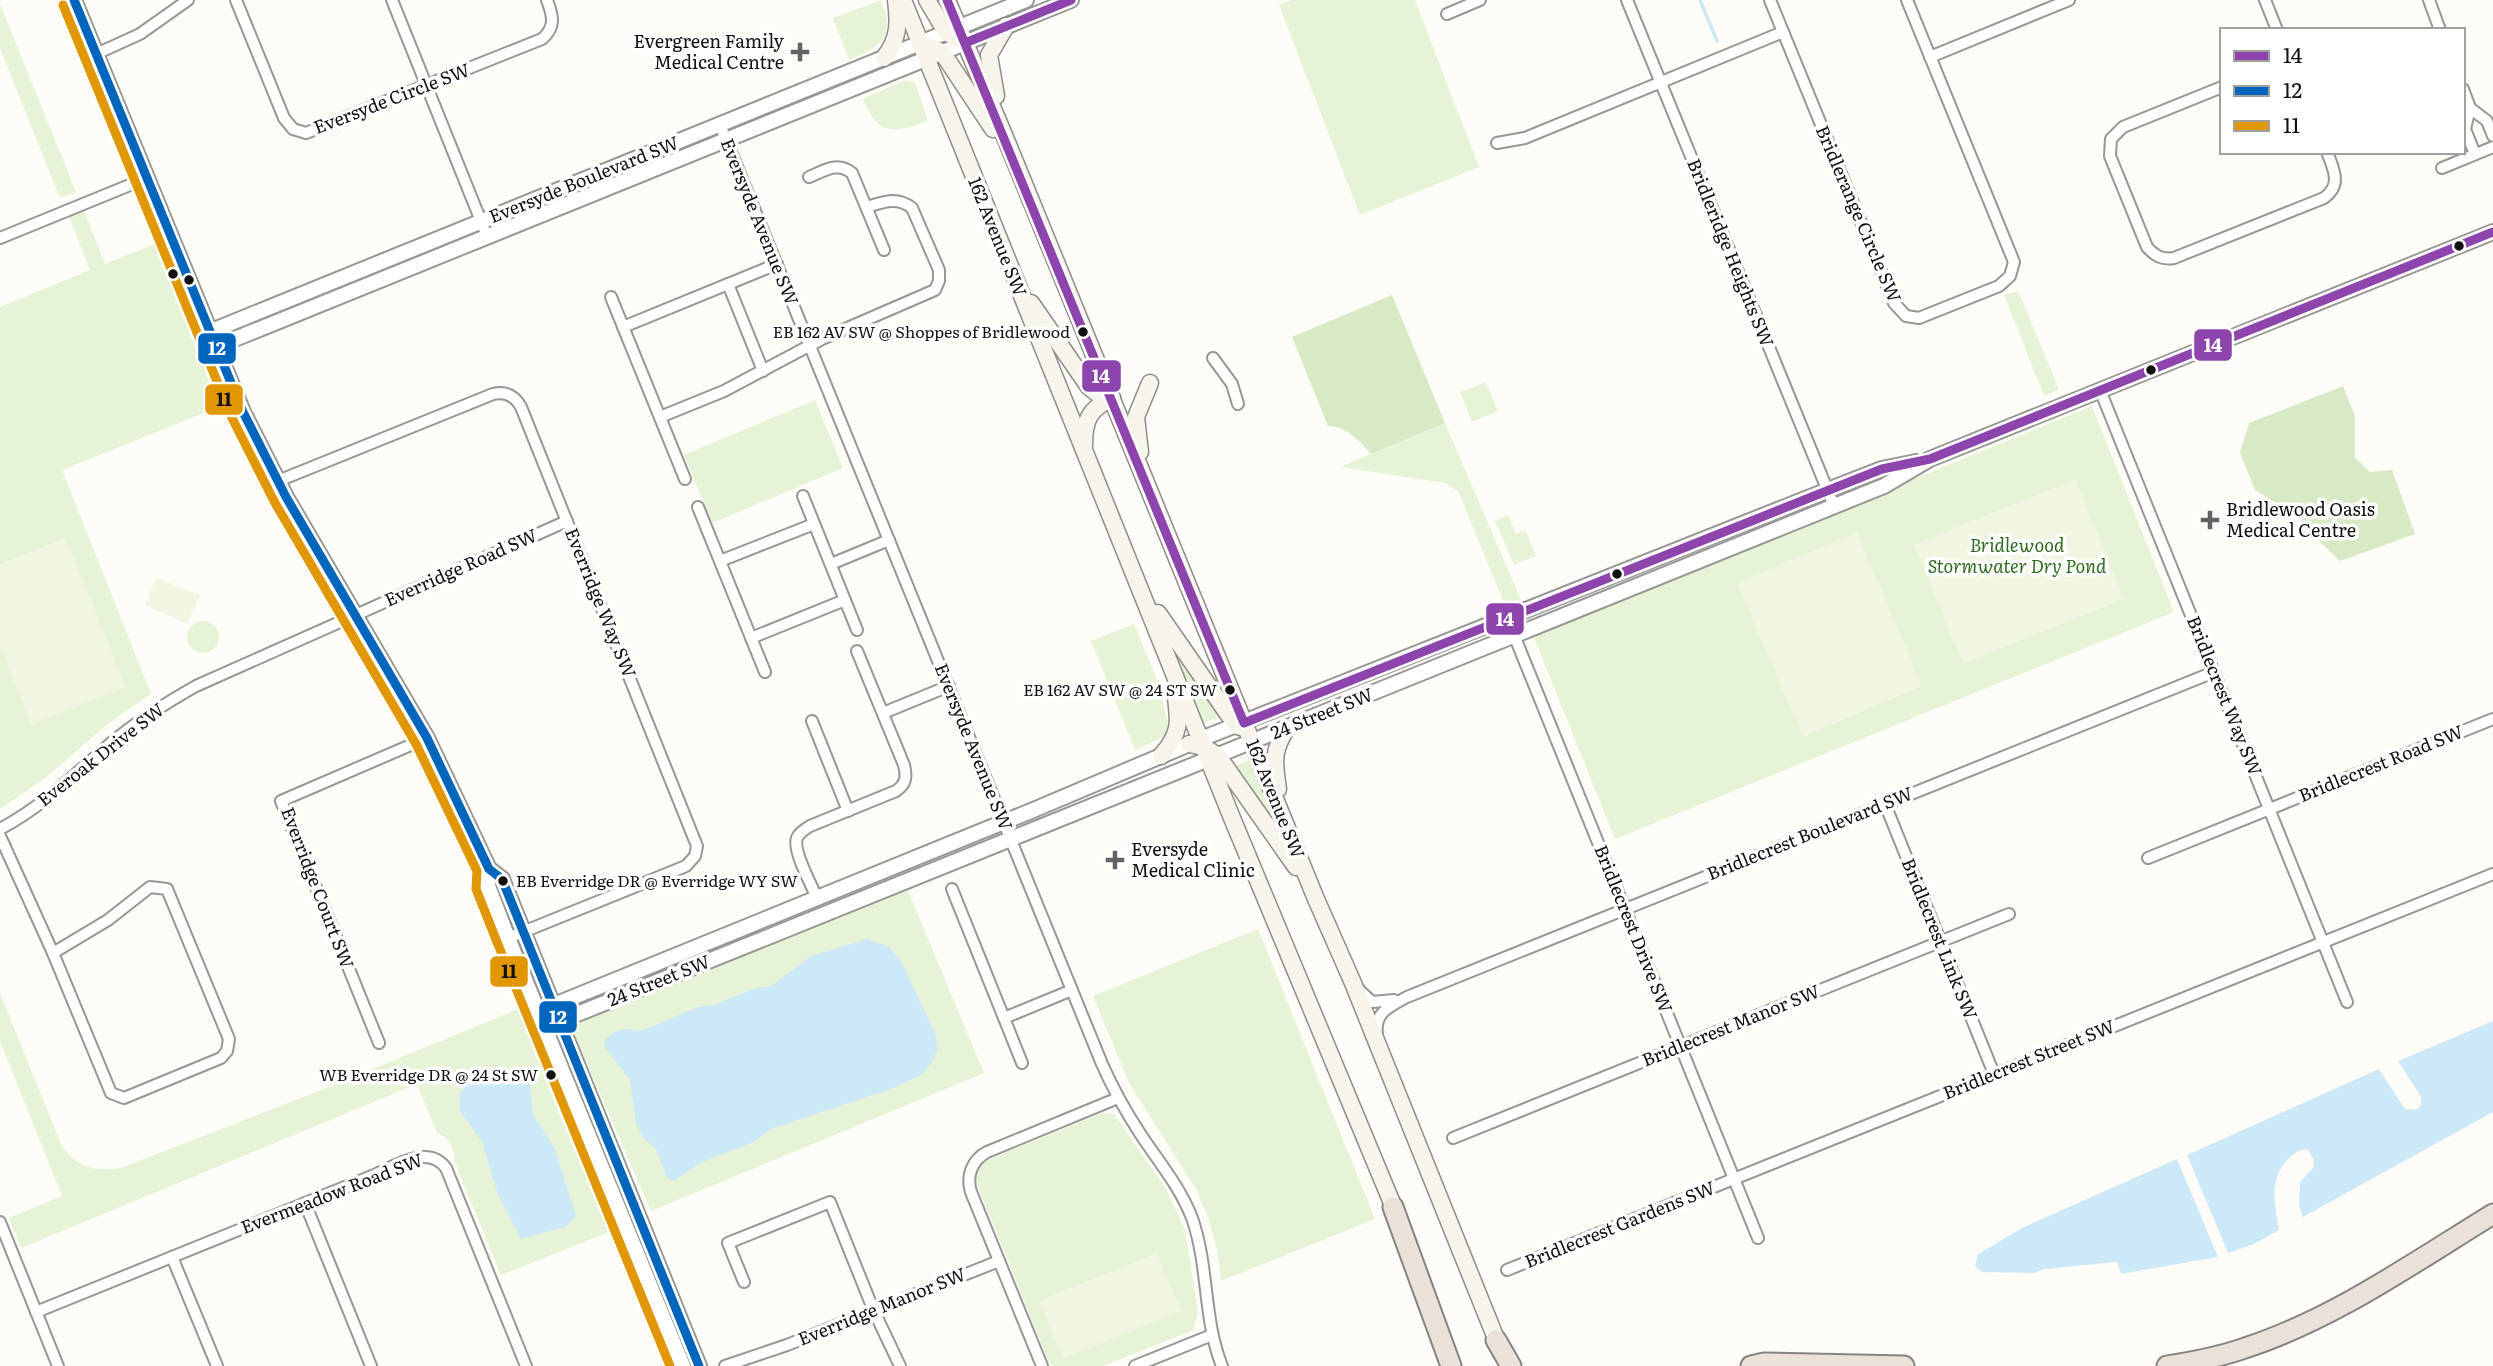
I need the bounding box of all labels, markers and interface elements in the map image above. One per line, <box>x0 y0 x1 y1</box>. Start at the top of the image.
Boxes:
place label: Evergreen Family Medical Centre <box>634 27 785 75</box>
legend <box>2220 28 2465 154</box>
text: 14 <box>2283 38 2303 69</box>
marker: Evergreen Family Medical Centre <box>790 42 810 62</box>
street label: Eversyde Circle SW <box>309 55 474 140</box>
text: 12 <box>2283 73 2302 104</box>
text: 11 <box>2283 108 2301 139</box>
street label: Bridlerange Circle SW <box>1810 121 1909 306</box>
street label: Eversyde Boulevard SW <box>484 128 683 229</box>
street label: Eversyde Avenue SW <box>715 134 806 309</box>
street label: Bridleridge Heights SW <box>1681 154 1782 351</box>
street label: 162 Avenue SW <box>962 173 1035 301</box>
unlabelled marker <box>2452 239 2466 253</box>
unlabelled marker <box>166 267 180 281</box>
unlabelled marker <box>182 273 196 287</box>
place label: EB 162 AV SW @ Shoppes of Bridlewood <box>773 319 1070 343</box>
marker: EB 162 AV SW @ Shoppes of Bridlewood <box>1076 325 1090 339</box>
line badge: 14 <box>2193 328 2233 362</box>
text: 14 <box>2204 330 2223 358</box>
line badge: 12 <box>197 332 237 365</box>
text: 12 <box>208 333 226 361</box>
line badge: 14 <box>1081 359 1122 393</box>
text: 14 <box>1092 361 1111 389</box>
unlabelled marker <box>2144 363 2158 377</box>
line badge: 11 <box>204 383 244 416</box>
text: 11 <box>216 384 232 412</box>
place label: Bridlewood Oasis Medical Centre <box>2226 495 2375 543</box>
marker: Bridlewood Oasis Medical Centre <box>2200 510 2220 530</box>
street label: Everridge Road SW <box>380 521 541 612</box>
street label: Everridge Way SW <box>559 523 644 682</box>
park label: Bridlewood Stormwater Dry Pond <box>1928 531 2107 579</box>
unlabelled marker <box>1610 567 1624 581</box>
line badge: 14 <box>1485 602 1525 636</box>
text: 14 <box>1496 604 1515 632</box>
street label: Bridlecrest Way SW <box>2181 611 2270 780</box>
street label: Eversyde Avenue SW <box>929 659 1020 834</box>
place label: EB 162 AV SW @ 24 ST SW <box>1023 677 1218 701</box>
street label: 24 Street SW <box>1266 680 1377 745</box>
marker: EB 162 AV SW @ 24 ST SW <box>1223 683 1237 697</box>
street label: Everoak Drive SW <box>31 695 170 812</box>
street label: Bridlecrest Road SW <box>2294 717 2467 808</box>
street label: 162 Avenue SW <box>1240 735 1313 863</box>
street label: Bridlecrest Boulevard SW <box>1702 779 1917 886</box>
street label: Everridge Court SW <box>275 803 362 973</box>
place label: Eversyde Medical Clinic <box>1131 835 1255 883</box>
street label: Bridlecrest Drive SW <box>1588 840 1681 1017</box>
marker: Eversyde Medical Clinic <box>1105 850 1125 870</box>
street label: Bridlecrest Link SW <box>1896 854 1985 1024</box>
place label: EB Everridge DR @ Everridge WY SW <box>516 868 798 892</box>
marker: EB Everridge DR @ Everridge WY SW <box>496 874 510 888</box>
street label: 24 Street SW <box>603 947 714 1012</box>
line badge: 11 <box>489 955 529 988</box>
text: 11 <box>501 956 517 984</box>
street label: Bridlecrest Manor SW <box>1637 976 1824 1073</box>
line badge: 12 <box>538 1000 578 1034</box>
text: 12 <box>549 1002 567 1030</box>
street label: Bridlecrest Street SW <box>1938 1012 2119 1105</box>
place label: WB Everridge DR @ 24 St SW <box>319 1062 539 1086</box>
marker: WB Everridge DR @ 24 St SW <box>544 1068 558 1082</box>
street label: Evermeadow Road SW <box>236 1145 427 1240</box>
street label: Bridlecrest Gardens SW <box>1520 1173 1719 1274</box>
street label: Everridge Manor SW <box>793 1259 970 1352</box>

